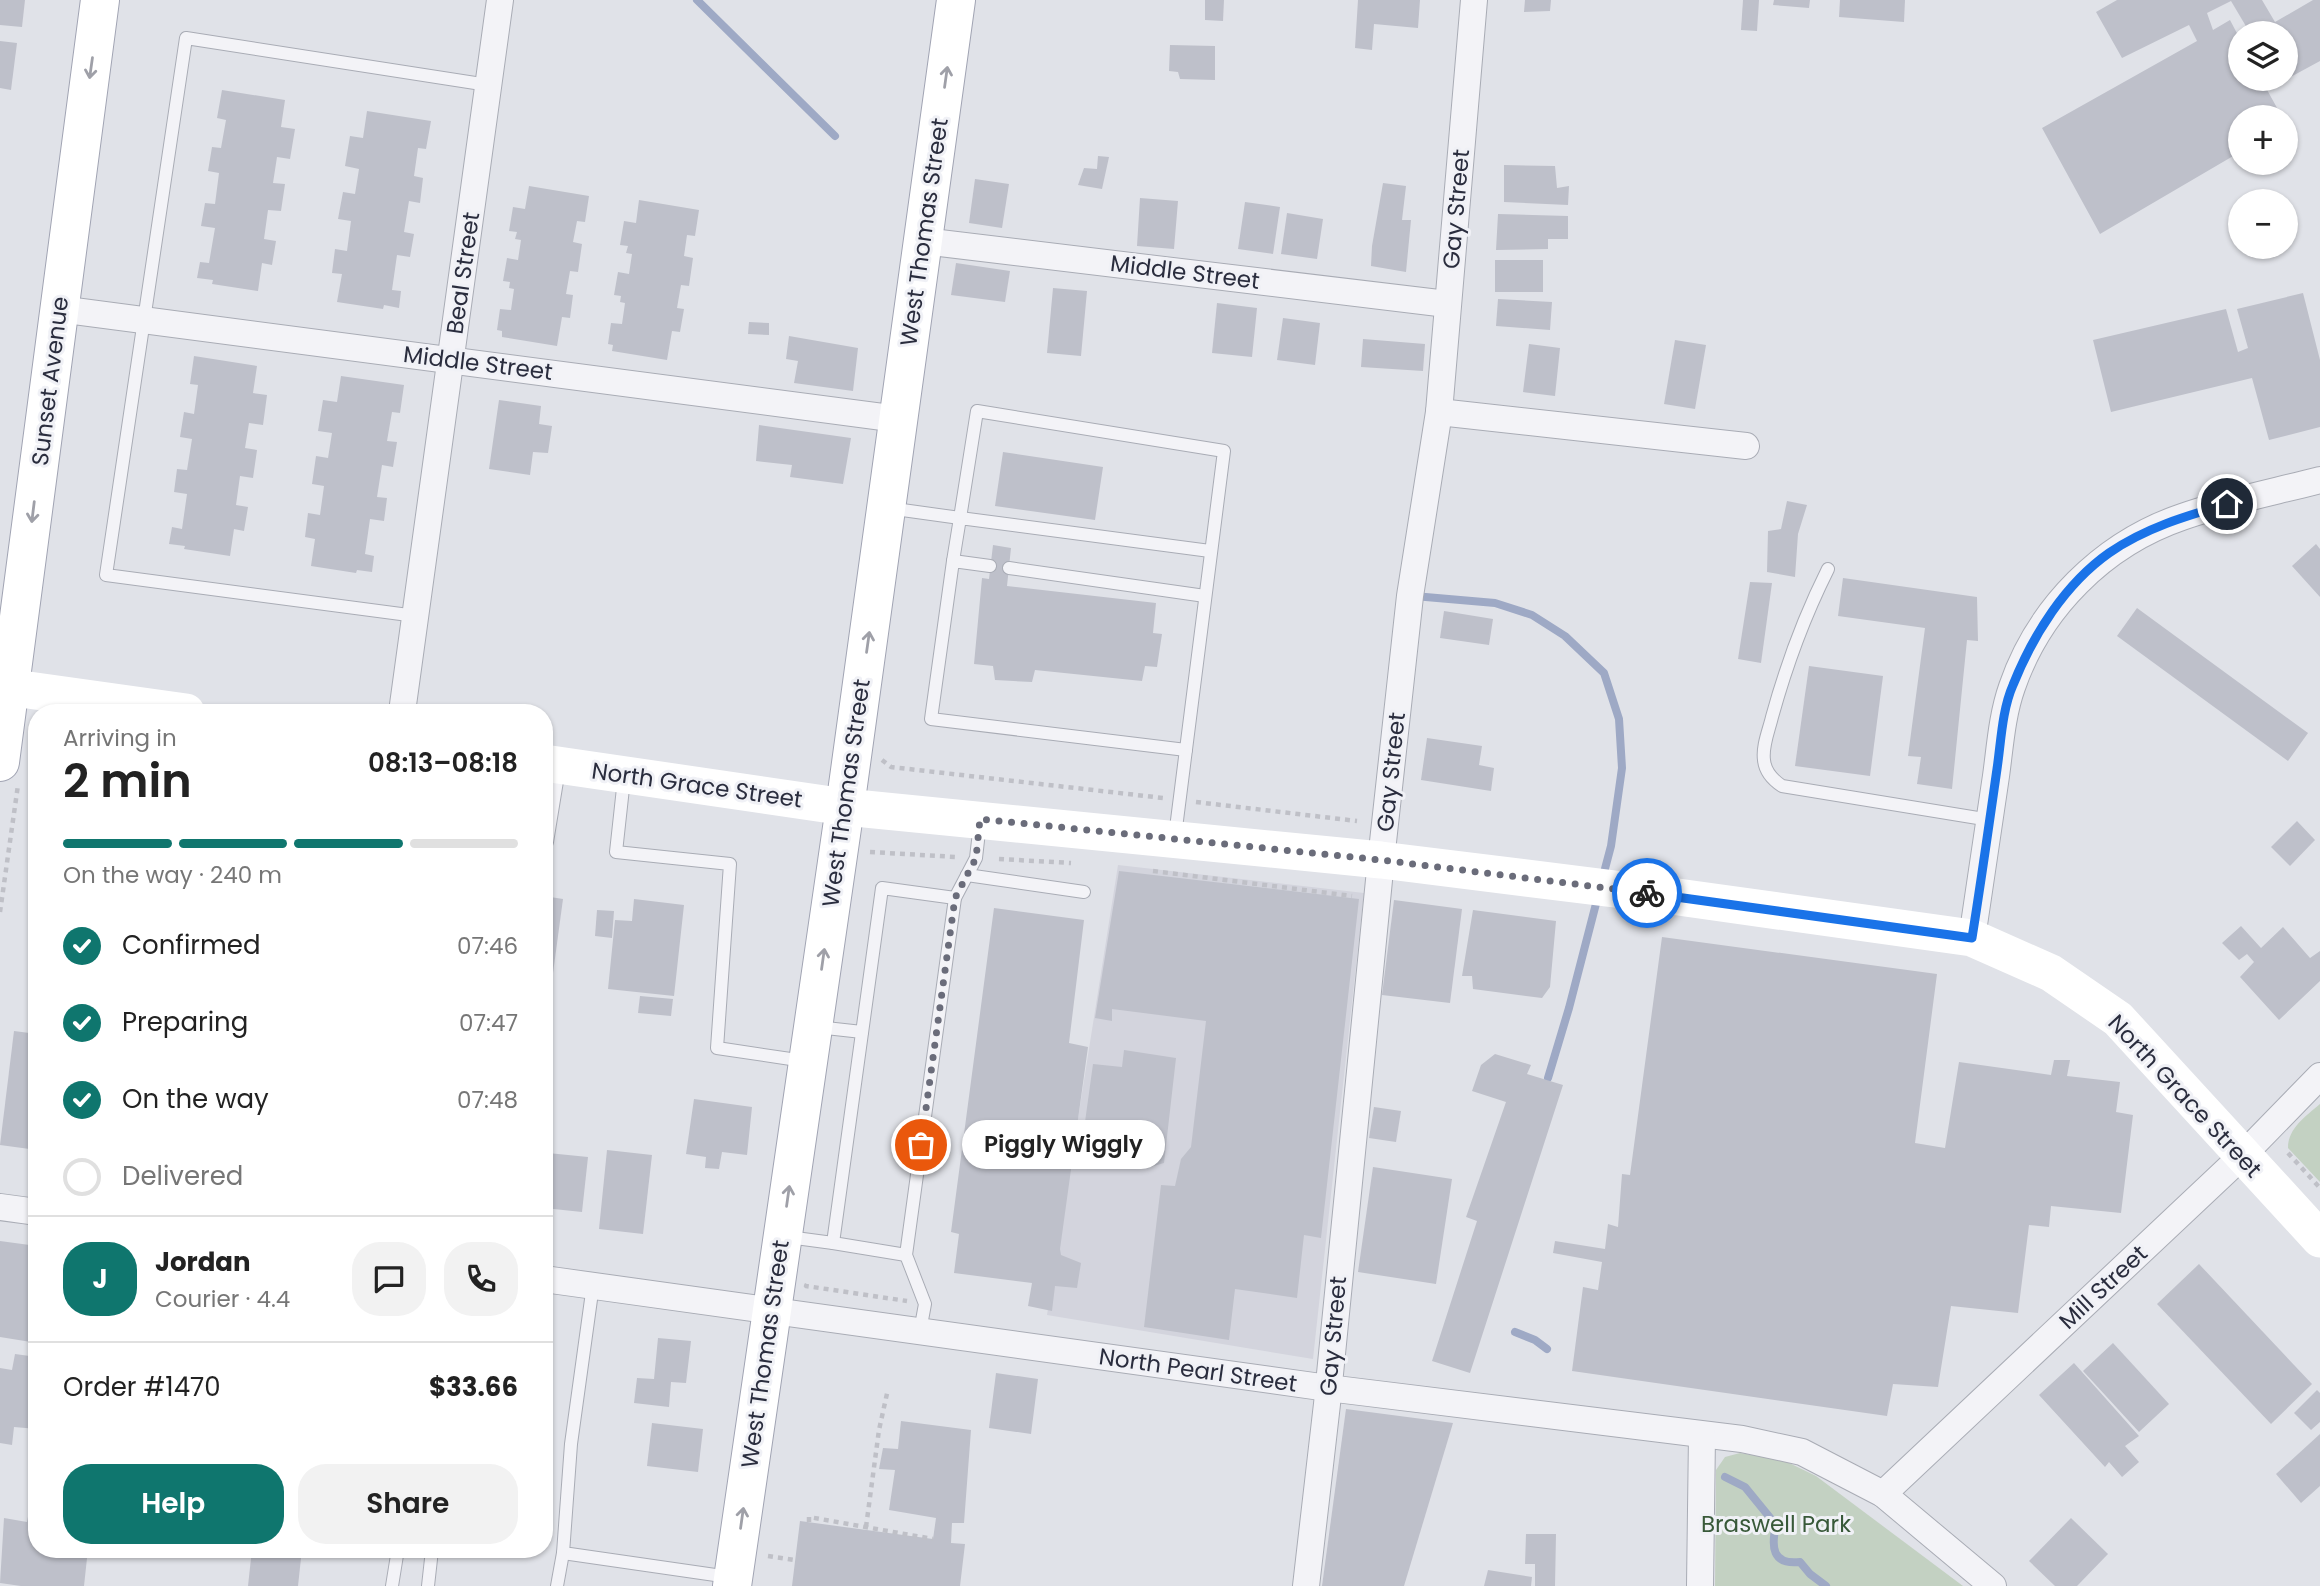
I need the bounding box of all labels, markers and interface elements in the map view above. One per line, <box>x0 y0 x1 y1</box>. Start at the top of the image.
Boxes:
map controls <box>2228 21 2298 259</box>
button: layers <box>2228 21 2298 91</box>
one-way arrow <box>84 56 97 78</box>
one-way arrow <box>939 66 952 89</box>
button: + <box>2228 105 2298 175</box>
street label: West Thomas Street <box>892 116 956 348</box>
street label: Gay Street <box>1435 148 1477 270</box>
button: − <box>2228 189 2298 259</box>
street label: Beal Street <box>439 210 487 336</box>
street label: Middle Street <box>1109 247 1261 297</box>
street label: Sunset Avenue <box>24 295 76 467</box>
street label: Middle Street <box>402 338 554 388</box>
pin <box>2197 474 2257 534</box>
icon: home <box>2208 485 2246 523</box>
one-way arrow <box>26 500 39 523</box>
one-way arrow <box>862 631 875 654</box>
street label: West Thomas Street <box>814 677 878 909</box>
street label: Gay Street <box>1369 711 1413 833</box>
text: Arriving in <box>63 722 177 754</box>
text: 08:13–08:18 <box>368 745 518 781</box>
text: 2 min <box>63 749 192 813</box>
street label: North Grace Street <box>590 754 804 816</box>
courier <box>1612 858 1682 928</box>
text: On the way · 240 m <box>63 859 282 891</box>
icon: bike <box>1628 874 1666 912</box>
icon: check <box>63 927 101 965</box>
text: Confirmed <box>122 927 260 963</box>
text: 07:46 <box>457 930 518 962</box>
one-way arrow <box>816 948 829 971</box>
icon: check <box>63 1004 101 1042</box>
text: Preparing <box>122 1004 248 1040</box>
text: 07:47 <box>459 1007 518 1039</box>
street label: North Grace Street <box>2101 1007 2269 1185</box>
icon: check <box>63 1081 101 1119</box>
text: On the way <box>122 1081 269 1117</box>
text: 07:48 <box>457 1084 518 1116</box>
pin <box>891 1115 951 1175</box>
callout: Piggly Wiggly <box>963 1120 1166 1170</box>
icon: bag <box>902 1126 940 1164</box>
text: Piggly Wiggly <box>984 1128 1143 1160</box>
text: Delivered <box>122 1158 243 1194</box>
one-way arrow <box>781 1185 794 1208</box>
street label: West Thomas Street <box>733 1238 797 1470</box>
street label: Mill Street <box>2052 1238 2154 1336</box>
button: chat <box>352 1242 426 1316</box>
button: phone <box>444 1242 518 1316</box>
text: Jordan <box>155 1244 251 1280</box>
text: J <box>92 1261 108 1297</box>
street label: Gay Street <box>1312 1275 1354 1397</box>
text: Courier · 4.4 <box>155 1283 290 1315</box>
street label: North Pearl Street <box>1097 1340 1299 1400</box>
text: Order #1470 <box>63 1369 221 1405</box>
text: $33.66 <box>429 1369 518 1405</box>
button: Help <box>63 1464 284 1544</box>
button: Share <box>298 1464 518 1544</box>
one-way arrow <box>735 1508 748 1530</box>
park label: Braswell Park <box>1701 1508 1851 1540</box>

